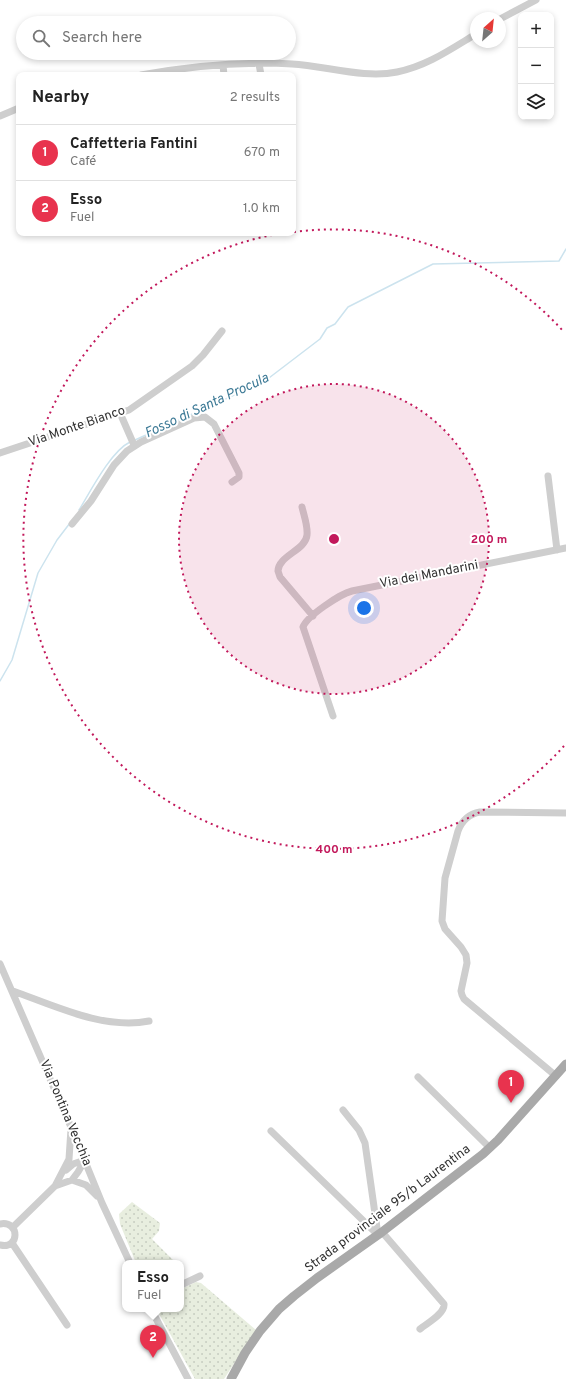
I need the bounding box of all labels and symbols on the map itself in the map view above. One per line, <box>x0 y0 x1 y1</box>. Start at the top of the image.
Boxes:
north arrow <box>470 12 506 48</box>
water label: Fosso di Santa Procula <box>142 369 272 442</box>
street label: Via Monte Bianco <box>26 403 128 451</box>
centre of rings <box>327 532 341 546</box>
text: 200 m <box>471 532 507 548</box>
street label: Via dei Mandarini <box>378 558 480 592</box>
your location <box>354 598 374 618</box>
text: 400 m <box>315 842 353 858</box>
street label: Via Pontina Vecchia <box>35 1057 95 1169</box>
pin: 1 <box>498 1070 524 1103</box>
street label: Strada provinciale 95/b Laurentina <box>302 1142 474 1276</box>
pin: 2 <box>140 1325 166 1358</box>

